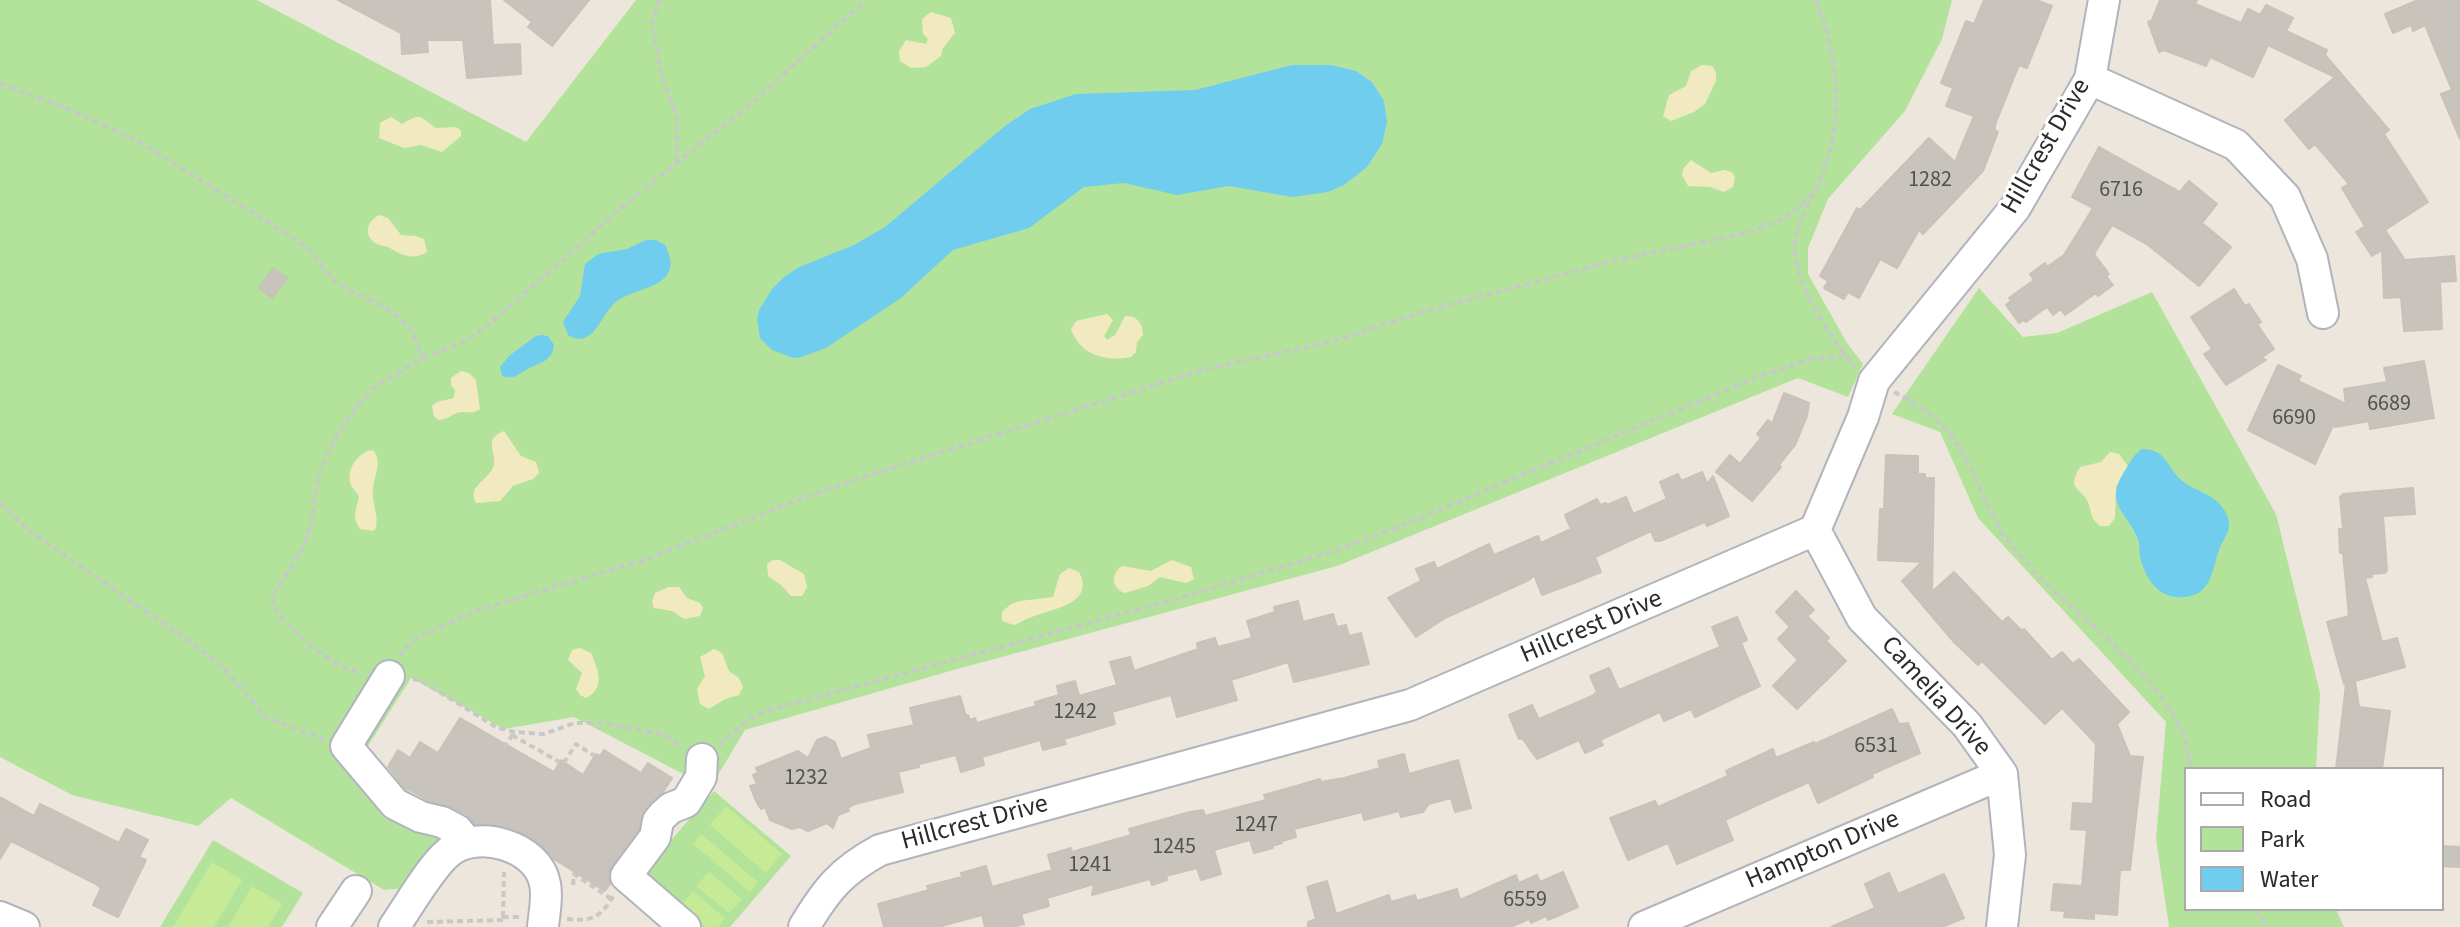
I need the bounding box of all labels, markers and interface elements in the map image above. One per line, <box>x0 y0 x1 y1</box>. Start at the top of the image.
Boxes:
street label: Hillcrest Drive <box>1996 74 2098 220</box>
house number: 1282 <box>1908 168 1952 194</box>
house number: 6716 <box>2099 178 2143 204</box>
house number: 6689 <box>2367 392 2411 418</box>
house number: 6690 <box>2272 406 2316 432</box>
street label: Hillcrest Drive <box>1516 584 1668 672</box>
street label: Camelia Drive <box>1873 631 1997 763</box>
house number: 1242 <box>1053 700 1097 726</box>
house number: 6531 <box>1854 734 1898 760</box>
house number: 1232 <box>784 766 828 792</box>
legend <box>2184 767 2444 911</box>
text: Road <box>2260 782 2312 817</box>
street label: Hillcrest Drive <box>898 789 1052 859</box>
street label: Hampton Drive <box>1741 805 1905 897</box>
house number: 1247 <box>1234 813 1278 839</box>
text: Park <box>2260 822 2305 857</box>
house number: 1245 <box>1152 835 1196 861</box>
house number: 1241 <box>1068 853 1112 879</box>
text: Water <box>2260 862 2318 897</box>
house number: 6559 <box>1503 888 1547 914</box>

